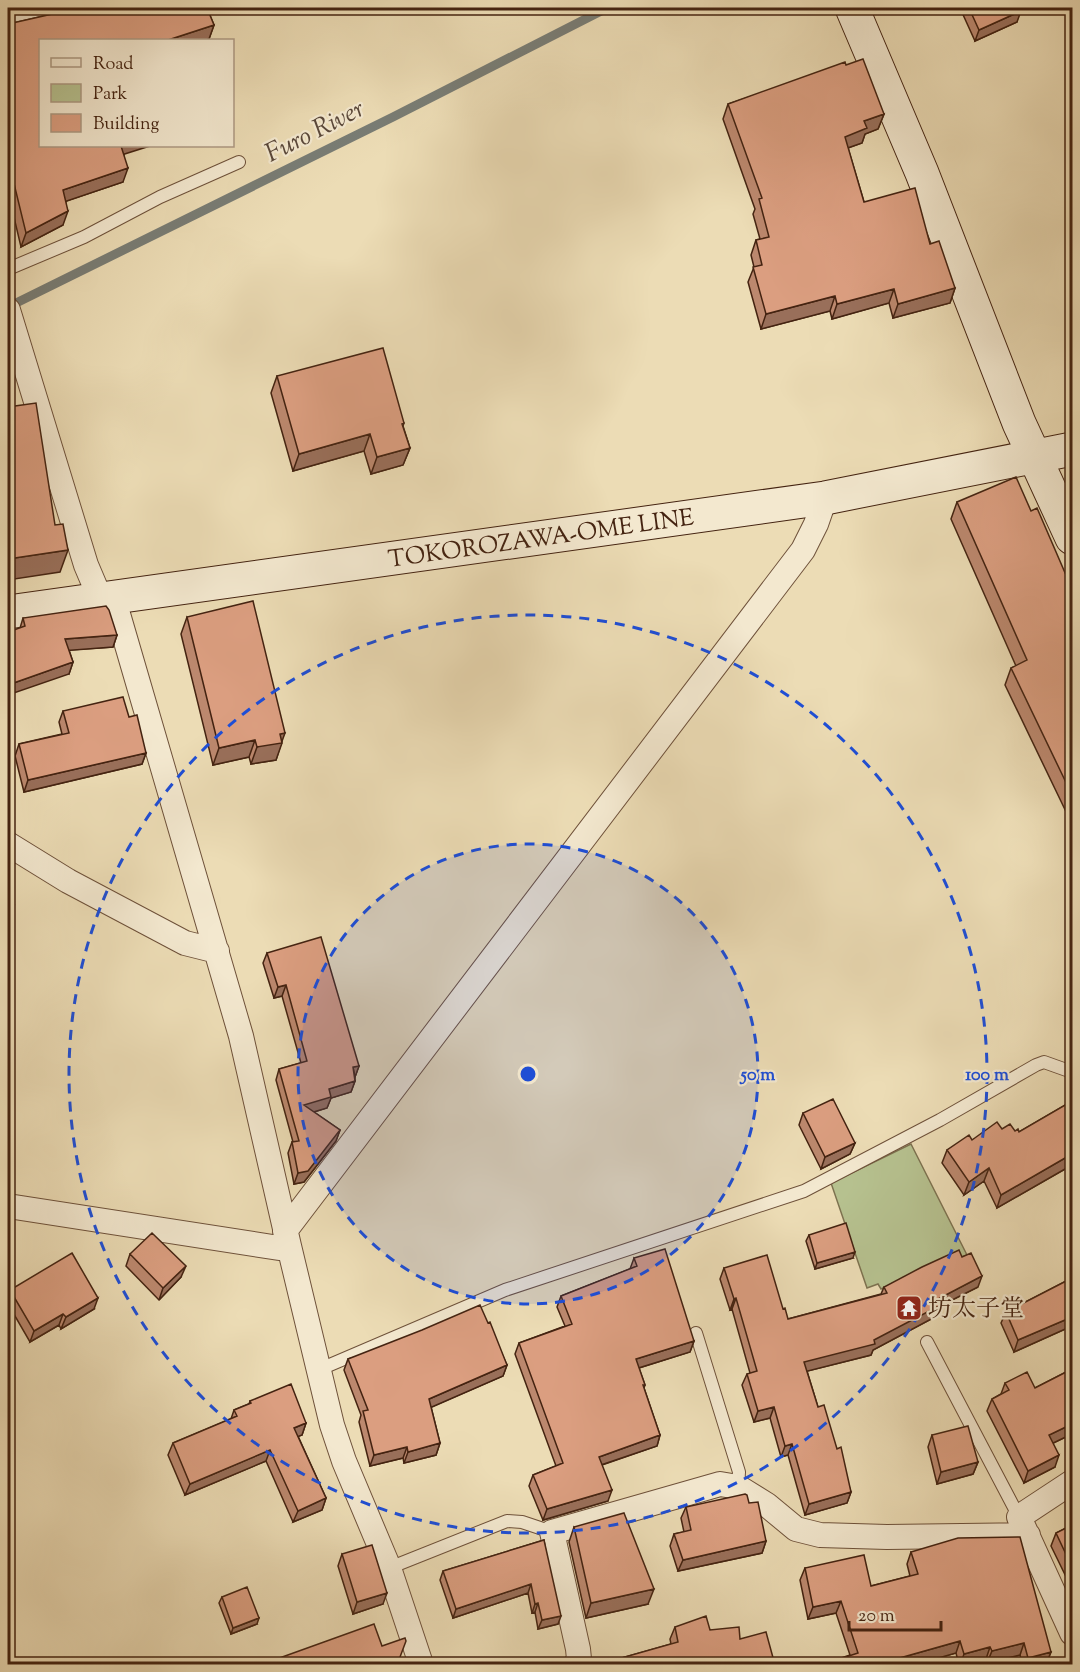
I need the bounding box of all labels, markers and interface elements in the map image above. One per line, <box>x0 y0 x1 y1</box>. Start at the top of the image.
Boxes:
legend <box>39 39 234 147</box>
text: Road <box>93 52 133 78</box>
text: Park <box>93 82 128 108</box>
water label: Furo River <box>259 91 371 173</box>
text: Building <box>93 112 159 138</box>
street label: TOKOROZAWA-OME LINE <box>386 501 697 578</box>
text: 50 m <box>739 1063 775 1089</box>
text: 100 m <box>965 1063 1009 1089</box>
centre of rings <box>518 1064 538 1084</box>
temple icon: 坊太子堂 <box>894 1293 924 1323</box>
place label: 坊太子堂 <box>928 1293 1024 1327</box>
scale bar <box>849 1594 940 1632</box>
text: 20 m <box>858 1604 895 1630</box>

